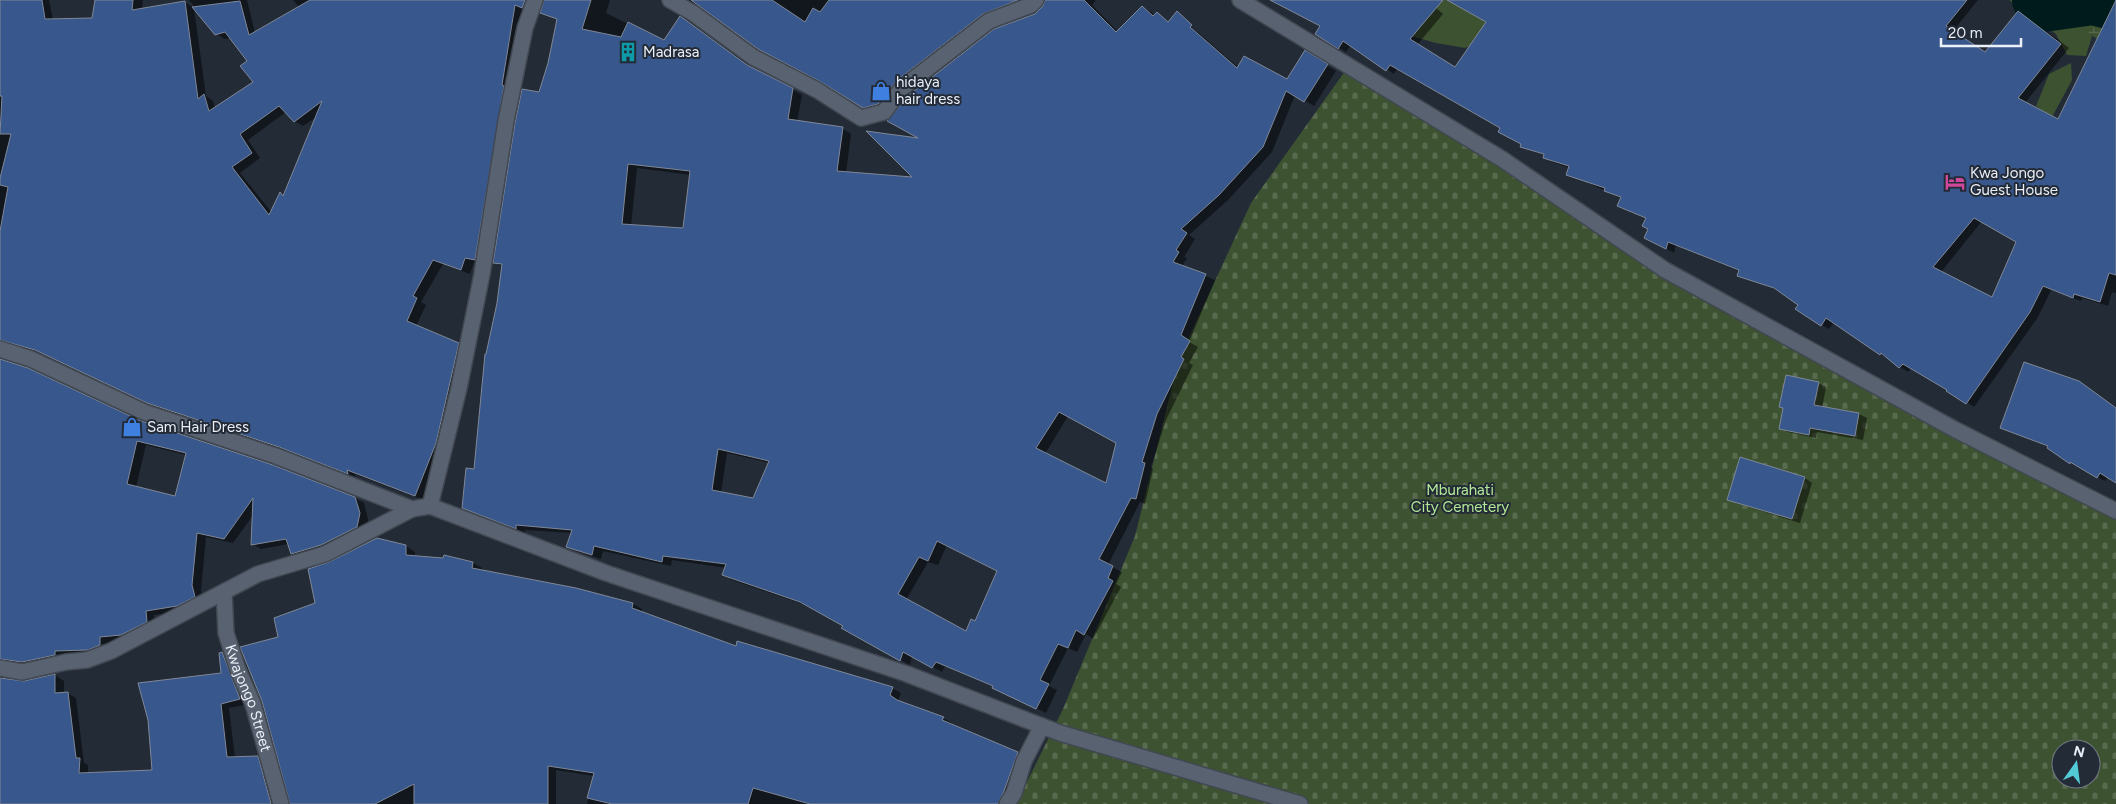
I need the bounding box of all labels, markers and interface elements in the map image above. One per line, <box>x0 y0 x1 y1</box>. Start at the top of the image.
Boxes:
scale bar <box>1941 15 2021 47</box>
text: 20 m <box>1948 24 1982 42</box>
building icon: Madrasa <box>617 41 639 63</box>
place label: Madrasa <box>643 43 700 61</box>
place label: hidaya hair dress <box>896 73 960 108</box>
shop icon: hidaya hair dress <box>870 80 892 102</box>
place label: Kwa Jongo Guest House <box>1970 164 2058 199</box>
hotel icon: Kwa Jongo Guest House <box>1944 171 1966 193</box>
shop icon: Sam Hair Dress <box>121 416 143 438</box>
place label: Sam Hair Dress <box>147 418 249 436</box>
park label: Mburahati City Cemetery <box>1411 481 1509 516</box>
street label: Kwajongo Street <box>221 642 275 754</box>
north arrow <box>2051 739 2101 789</box>
text: N <box>2072 742 2086 761</box>

